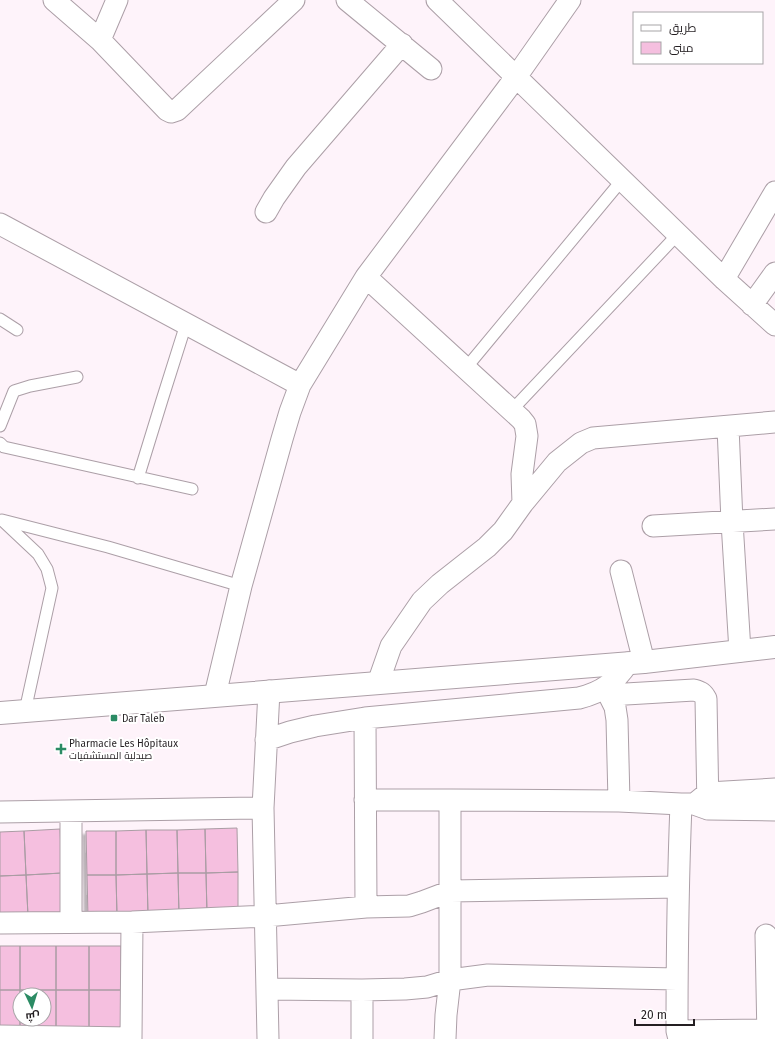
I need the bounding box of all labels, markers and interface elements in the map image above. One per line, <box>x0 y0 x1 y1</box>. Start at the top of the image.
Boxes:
legend <box>633 12 763 64</box>
text: طريق <box>669 21 697 35</box>
text: مبنى <box>669 41 694 55</box>
marker: Dar Taleb <box>109 713 119 723</box>
place label: Dar Taleb <box>122 713 165 725</box>
place label: Pharmacie Les Hôpitaux صيدلية المستشفيات <box>69 738 178 762</box>
marker: Pharmacie Les Hôpitaux صيدلية المستشفيات <box>56 744 66 754</box>
north arrow <box>12 987 52 1027</box>
scale bar <box>635 1001 694 1027</box>
text: 20 m <box>641 1008 667 1022</box>
text: ش <box>25 1010 40 1023</box>

